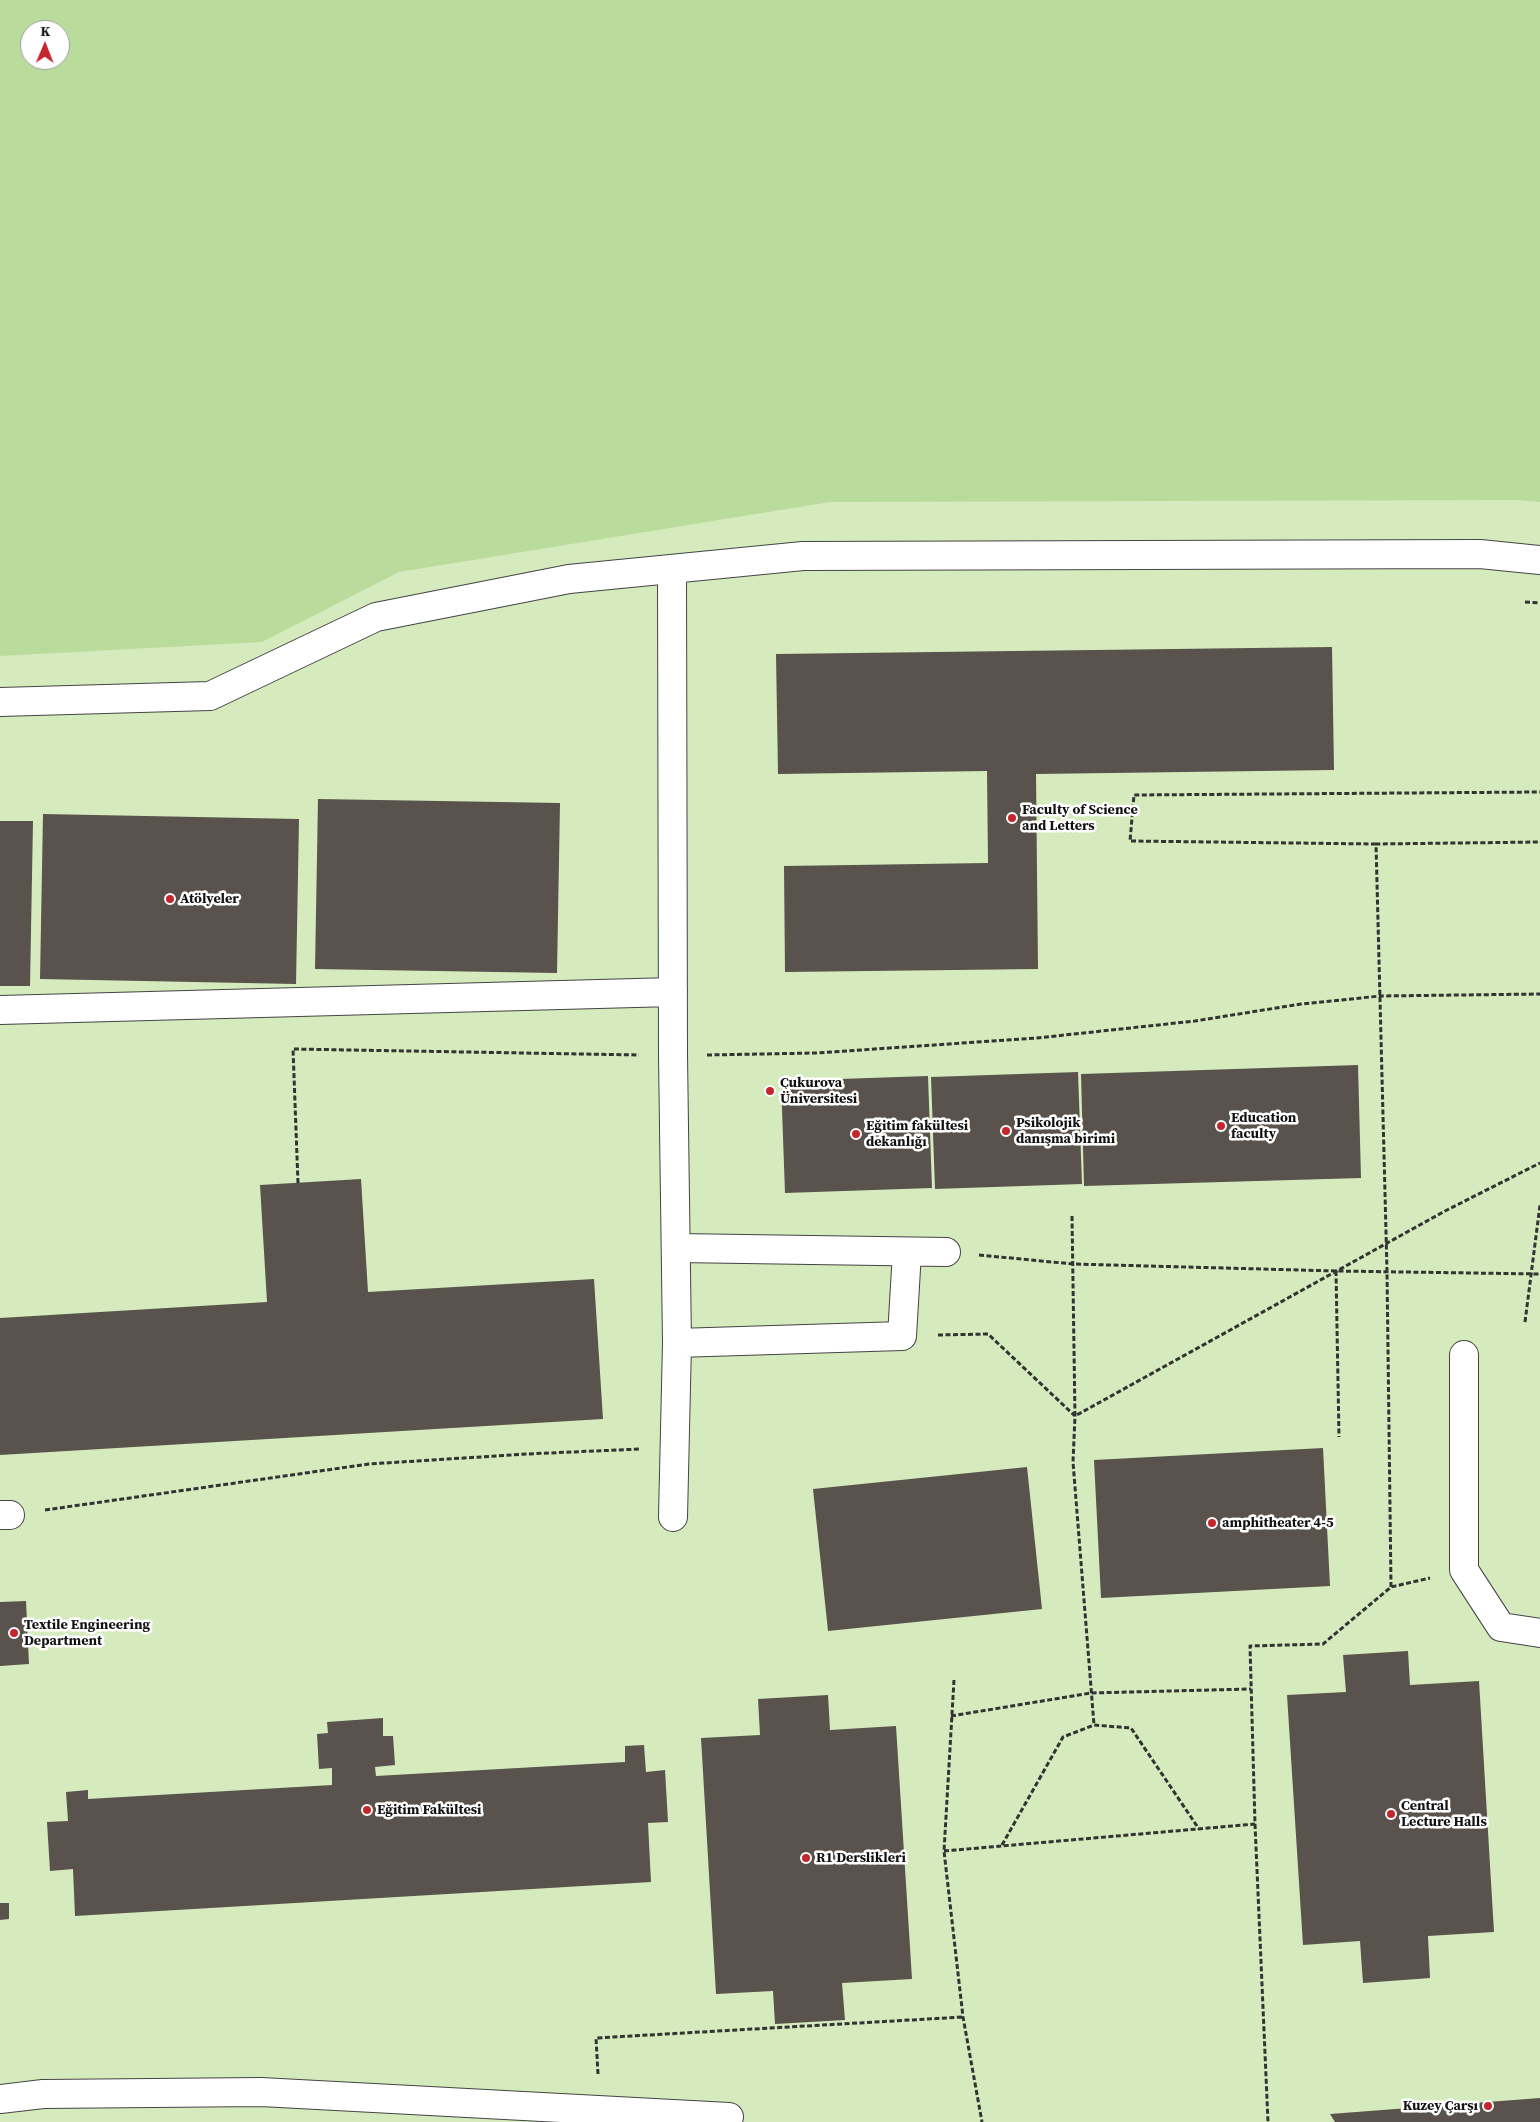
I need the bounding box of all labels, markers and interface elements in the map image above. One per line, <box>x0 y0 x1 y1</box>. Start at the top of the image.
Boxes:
north arrow <box>20 20 70 70</box>
text: K <box>40 21 50 41</box>
place label: Faculty of Science and Letters <box>1022 802 1138 834</box>
marker: Faculty of Science and Letters <box>1006 812 1018 824</box>
place label: Atölyeler <box>180 891 239 907</box>
marker: Atölyeler <box>164 893 176 905</box>
place label: Çukurova Üniversitesi <box>780 1075 857 1108</box>
marker: Çukurova Üniversitesi <box>764 1085 776 1097</box>
place label: Education faculty <box>1231 1110 1296 1142</box>
place label: Psikolojik danışma birimi <box>1016 1115 1115 1148</box>
place label: Eğitim fakültesi dekanlığı <box>866 1118 968 1150</box>
marker: Education faculty <box>1215 1120 1227 1132</box>
marker: Psikolojik danışma birimi <box>1000 1125 1012 1137</box>
marker: Eğitim fakültesi dekanlığı <box>850 1128 862 1140</box>
place label: amphitheater 4-5 <box>1222 1515 1333 1531</box>
marker: amphitheater 4-5 <box>1206 1517 1218 1529</box>
place label: Textile Engineering Department <box>24 1617 150 1650</box>
marker: Textile Engineering Department <box>8 1627 20 1639</box>
place label: Central Lecture Halls <box>1401 1798 1487 1830</box>
place label: Eğitim Fakültesi <box>377 1802 481 1818</box>
marker: Eğitim Fakültesi <box>361 1804 373 1816</box>
marker: Central Lecture Halls <box>1385 1808 1397 1820</box>
place label: R1 Derslikleri <box>816 1850 906 1866</box>
marker: R1 Derslikleri <box>800 1852 812 1864</box>
place label: Kuzey Çarşı <box>1403 2098 1478 2114</box>
marker: Kuzey Çarşı <box>1482 2100 1494 2112</box>

